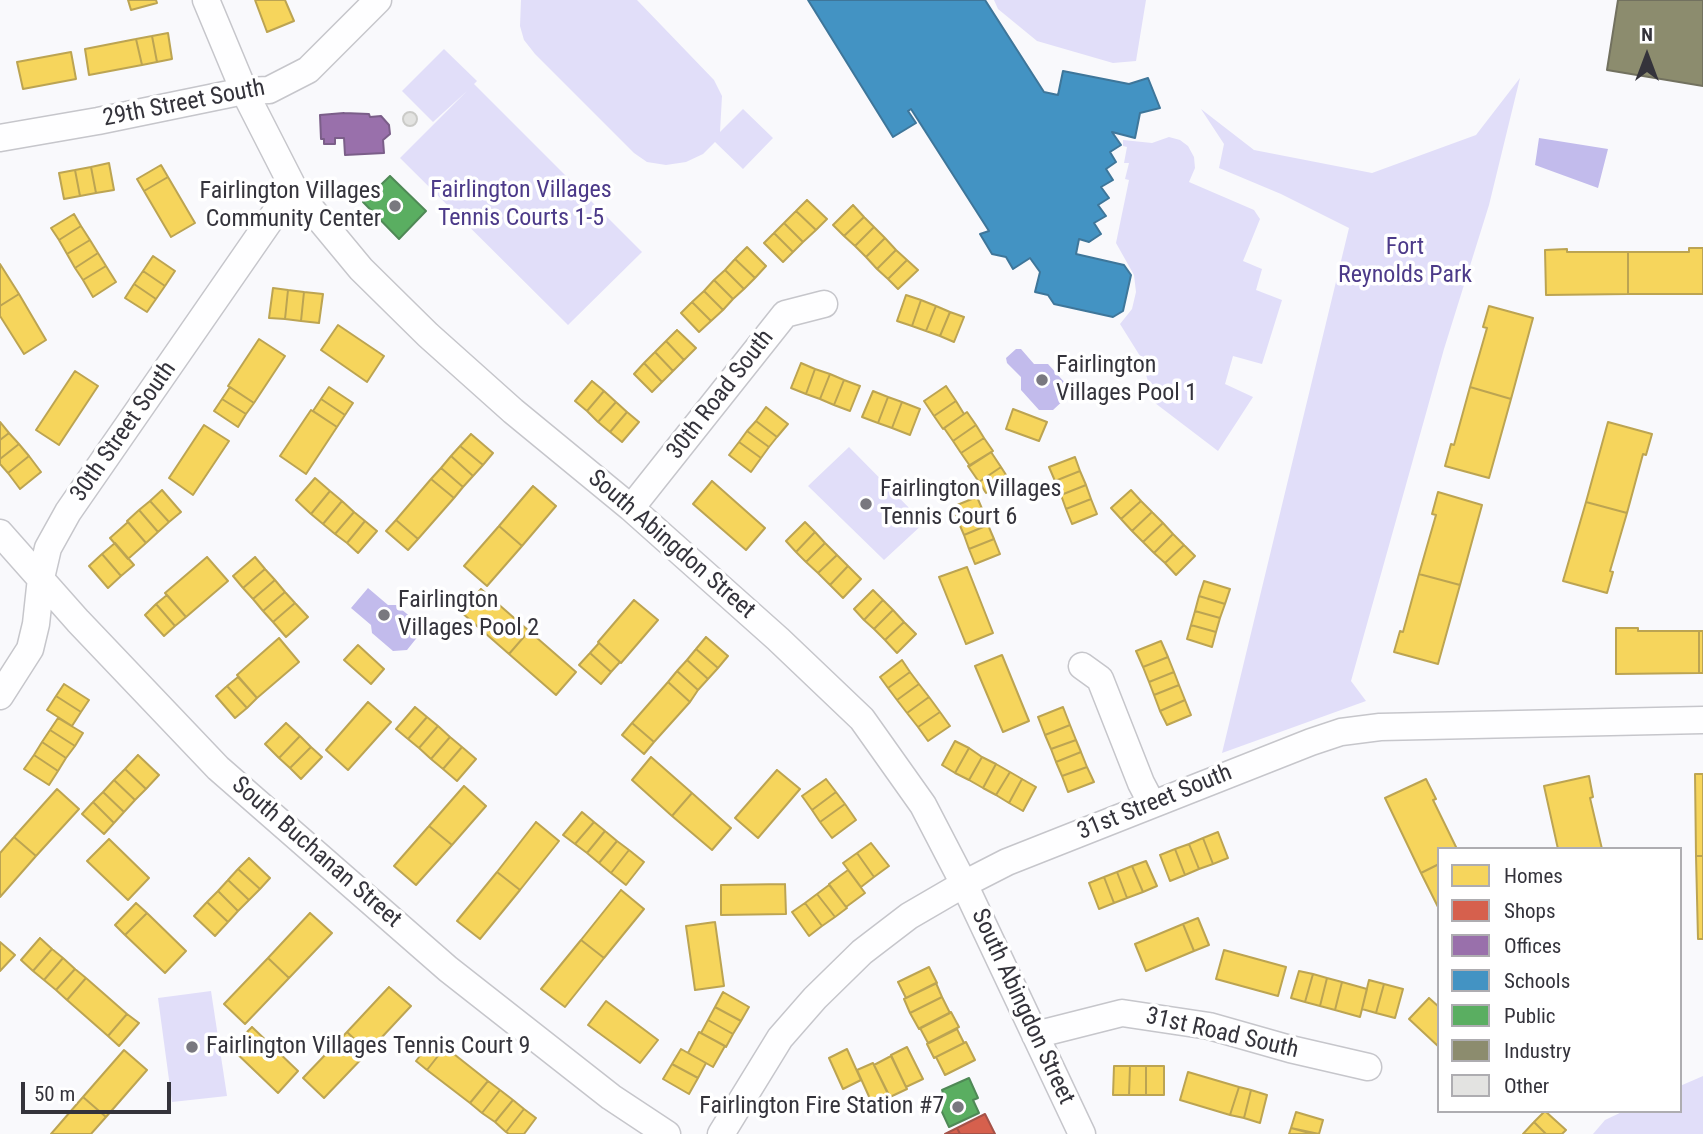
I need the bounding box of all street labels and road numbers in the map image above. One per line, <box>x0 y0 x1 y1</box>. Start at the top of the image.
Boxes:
street label: 29th Street South <box>101 74 267 134</box>
street label: 30th Road South <box>662 325 780 465</box>
street label: 30th Street South <box>65 356 183 508</box>
street label: South Abingdon Street <box>581 465 761 625</box>
street label: 31st Street South <box>1074 759 1236 847</box>
street label: South Buchanan Street <box>225 771 407 935</box>
street label: South Abingdon Street <box>964 905 1080 1109</box>
street label: 31st Road South <box>1143 1002 1301 1066</box>

